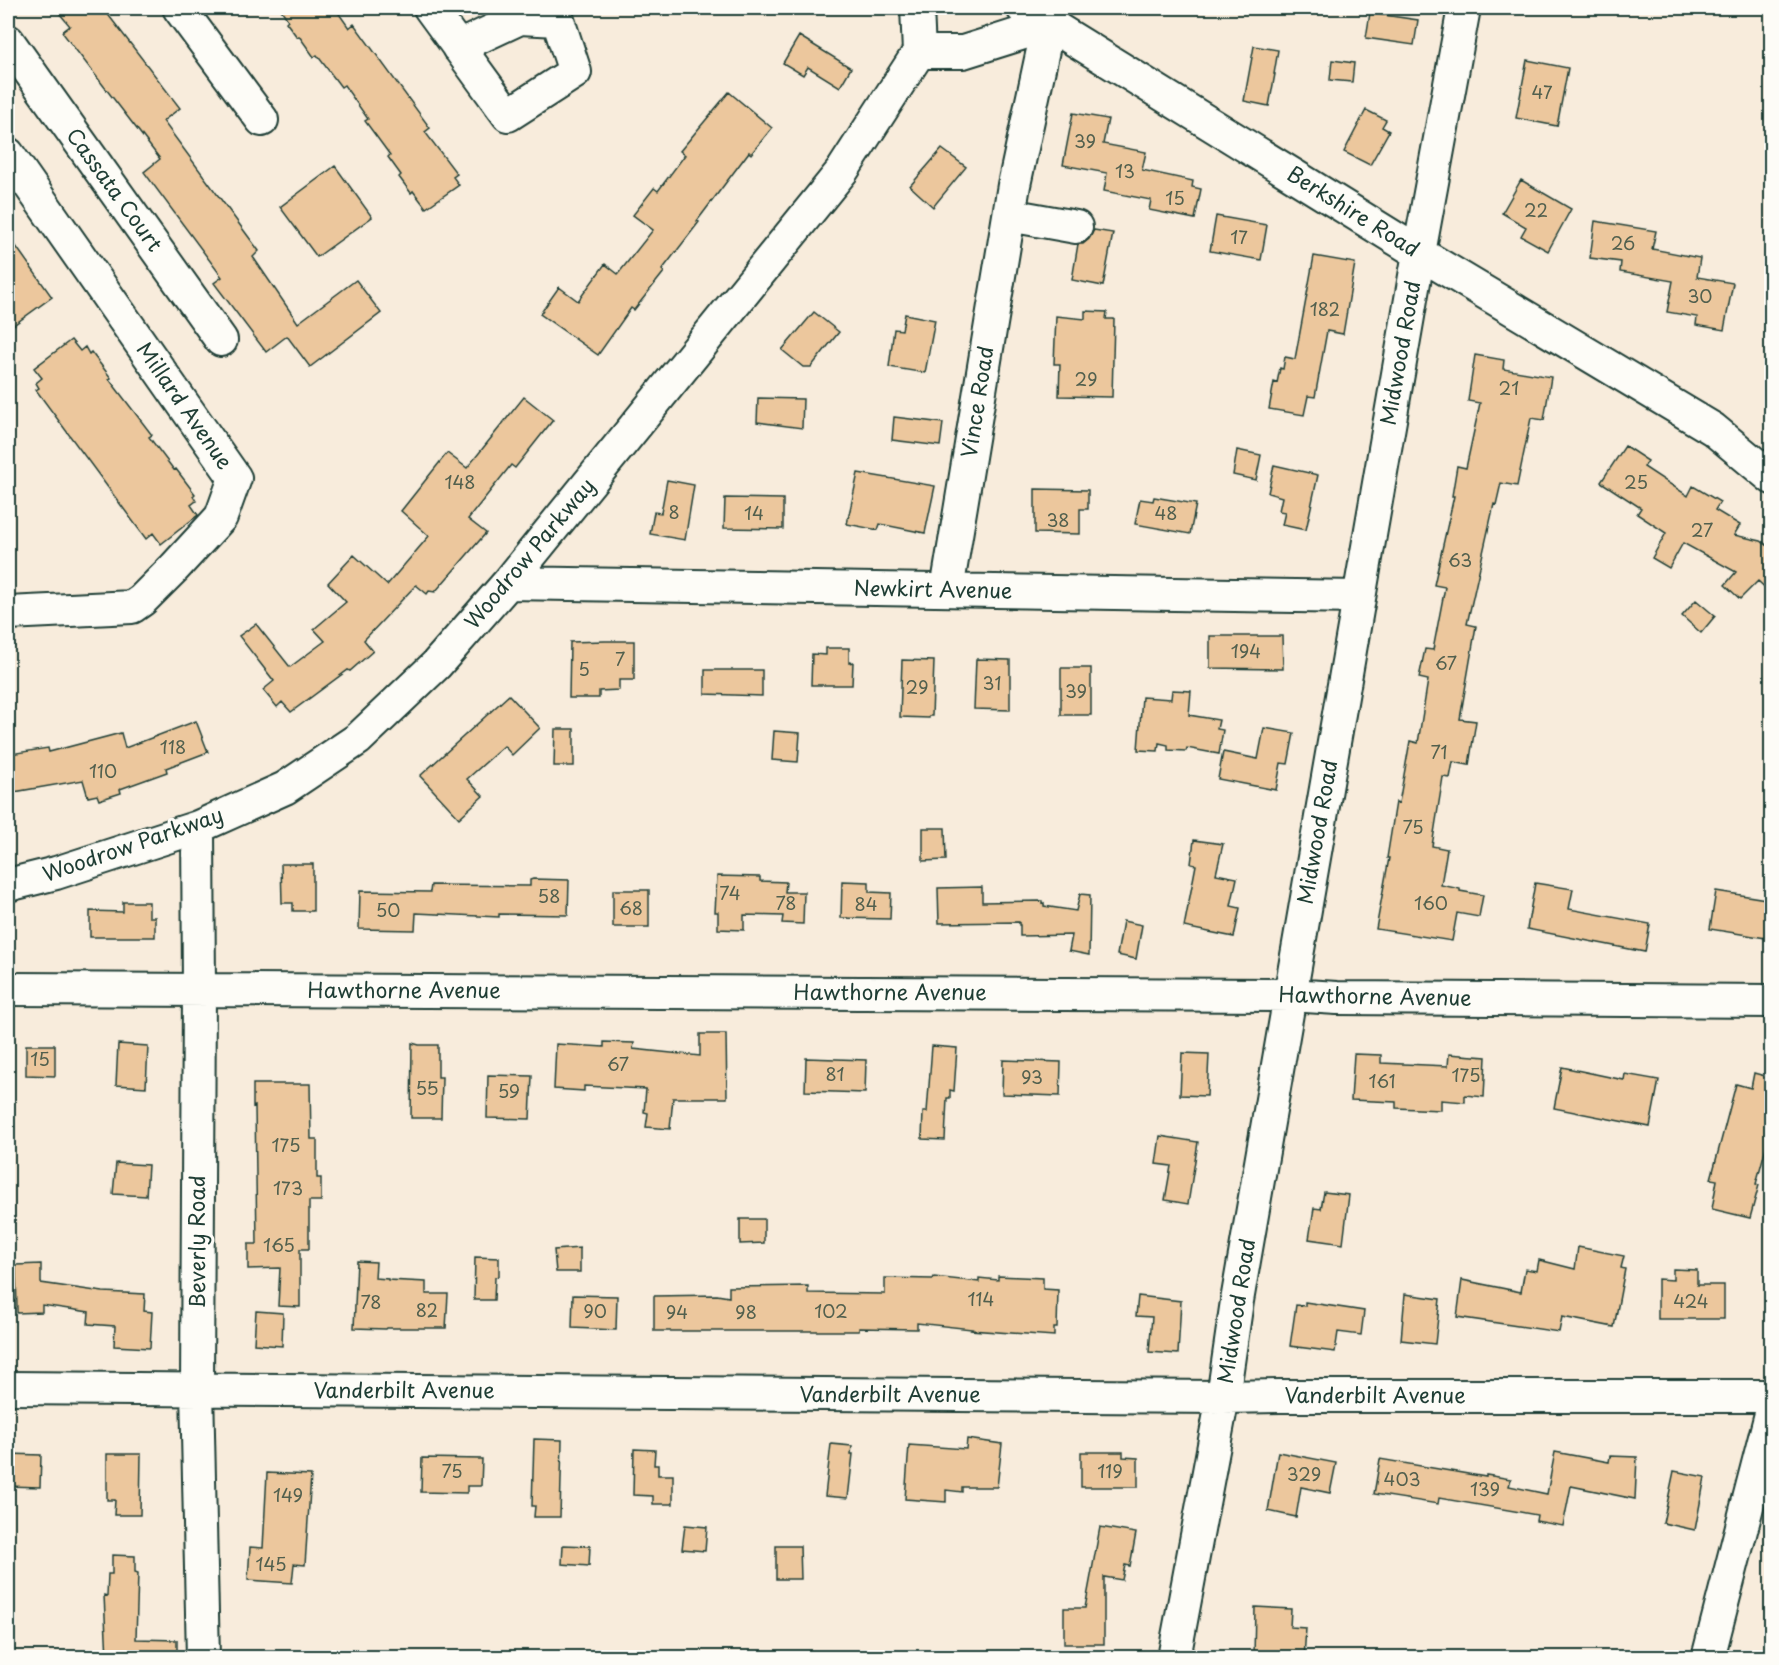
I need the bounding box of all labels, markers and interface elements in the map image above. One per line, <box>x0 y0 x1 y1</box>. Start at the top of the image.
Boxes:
house number: 47 <box>1531 78 1553 105</box>
street label: Cassata Court <box>60 120 172 257</box>
house number: 39 <box>1074 127 1096 154</box>
house number: 13 <box>1115 157 1135 184</box>
street label: Berkshire Road <box>1282 157 1426 264</box>
house number: 15 <box>1165 184 1185 211</box>
house number: 22 <box>1524 196 1548 223</box>
house number: 17 <box>1230 223 1248 250</box>
house number: 26 <box>1611 229 1635 256</box>
street label: Midwood Road <box>1371 278 1427 428</box>
house number: 30 <box>1687 282 1713 309</box>
house number: 182 <box>1310 295 1340 322</box>
street label: Millard Avenue <box>130 335 241 475</box>
street label: Vince Road <box>951 344 1001 460</box>
house number: 29 <box>1075 365 1097 392</box>
house number: 21 <box>1499 374 1519 401</box>
house number: 148 <box>444 468 476 495</box>
house number: 25 <box>1624 468 1648 495</box>
street label: Woodrow Parkway <box>456 470 601 635</box>
house number: 8 <box>668 498 680 525</box>
house number: 14 <box>744 499 764 526</box>
house number: 48 <box>1154 499 1178 526</box>
house number: 38 <box>1046 506 1070 533</box>
house number: 27 <box>1691 516 1713 543</box>
house number: 63 <box>1448 546 1472 573</box>
street label: Newkirt Avenue <box>853 571 1013 605</box>
house number: 194 <box>1231 637 1261 664</box>
house number: 7 <box>615 645 625 672</box>
house number: 67 <box>1435 649 1457 676</box>
house number: 5 <box>578 655 590 682</box>
house number: 31 <box>983 669 1001 696</box>
house number: 29 <box>906 673 928 700</box>
house number: 39 <box>1065 677 1087 704</box>
house number: 118 <box>160 733 186 760</box>
house number: 71 <box>1431 738 1447 765</box>
house number: 110 <box>89 757 117 784</box>
street label: Midwood Road <box>1288 757 1344 907</box>
street label: Woodrow Parkway <box>38 797 227 889</box>
house number: 75 <box>1403 813 1424 840</box>
house number: 74 <box>719 879 741 906</box>
house number: 58 <box>538 882 560 909</box>
house number: 78 <box>776 889 797 916</box>
house number: 160 <box>1414 889 1448 916</box>
house number: 84 <box>854 890 878 917</box>
house number: 68 <box>619 894 643 921</box>
house number: 50 <box>376 896 400 923</box>
street label: Hawthorne Avenue <box>307 973 501 1005</box>
street label: Hawthorne Avenue <box>793 975 987 1007</box>
street label: Hawthorne Avenue <box>1278 977 1472 1013</box>
house number: 15 <box>30 1045 50 1072</box>
house number: 67 <box>607 1050 629 1077</box>
house number: 81 <box>825 1060 845 1087</box>
house number: 175 <box>1451 1061 1481 1088</box>
house number: 93 <box>1021 1063 1043 1090</box>
house number: 161 <box>1369 1067 1395 1094</box>
house number: 55 <box>415 1074 439 1101</box>
house number: 59 <box>498 1077 520 1104</box>
house number: 175 <box>271 1131 301 1158</box>
house number: 173 <box>273 1174 303 1201</box>
street label: Beverly Road <box>180 1175 212 1309</box>
house number: 165 <box>263 1231 295 1258</box>
street label: Midwood Road <box>1208 1236 1262 1385</box>
house number: 114 <box>968 1285 994 1312</box>
house number: 424 <box>1673 1287 1709 1314</box>
house number: 78 <box>361 1288 382 1315</box>
house number: 82 <box>416 1296 438 1323</box>
house number: 90 <box>583 1297 607 1324</box>
house number: 102 <box>814 1297 848 1324</box>
house number: 94 <box>666 1298 688 1325</box>
house number: 98 <box>735 1298 757 1325</box>
street label: Vanderbilt Avenue <box>313 1373 495 1405</box>
street label: Vanderbilt Avenue <box>799 1377 981 1409</box>
street label: Vanderbilt Avenue <box>1284 1378 1466 1410</box>
house number: 75 <box>442 1457 463 1484</box>
house number: 119 <box>1097 1457 1123 1484</box>
house number: 329 <box>1287 1460 1321 1487</box>
house number: 403 <box>1384 1465 1420 1492</box>
house number: 139 <box>1470 1475 1500 1502</box>
house number: 149 <box>273 1481 303 1508</box>
house number: 145 <box>255 1550 287 1577</box>

